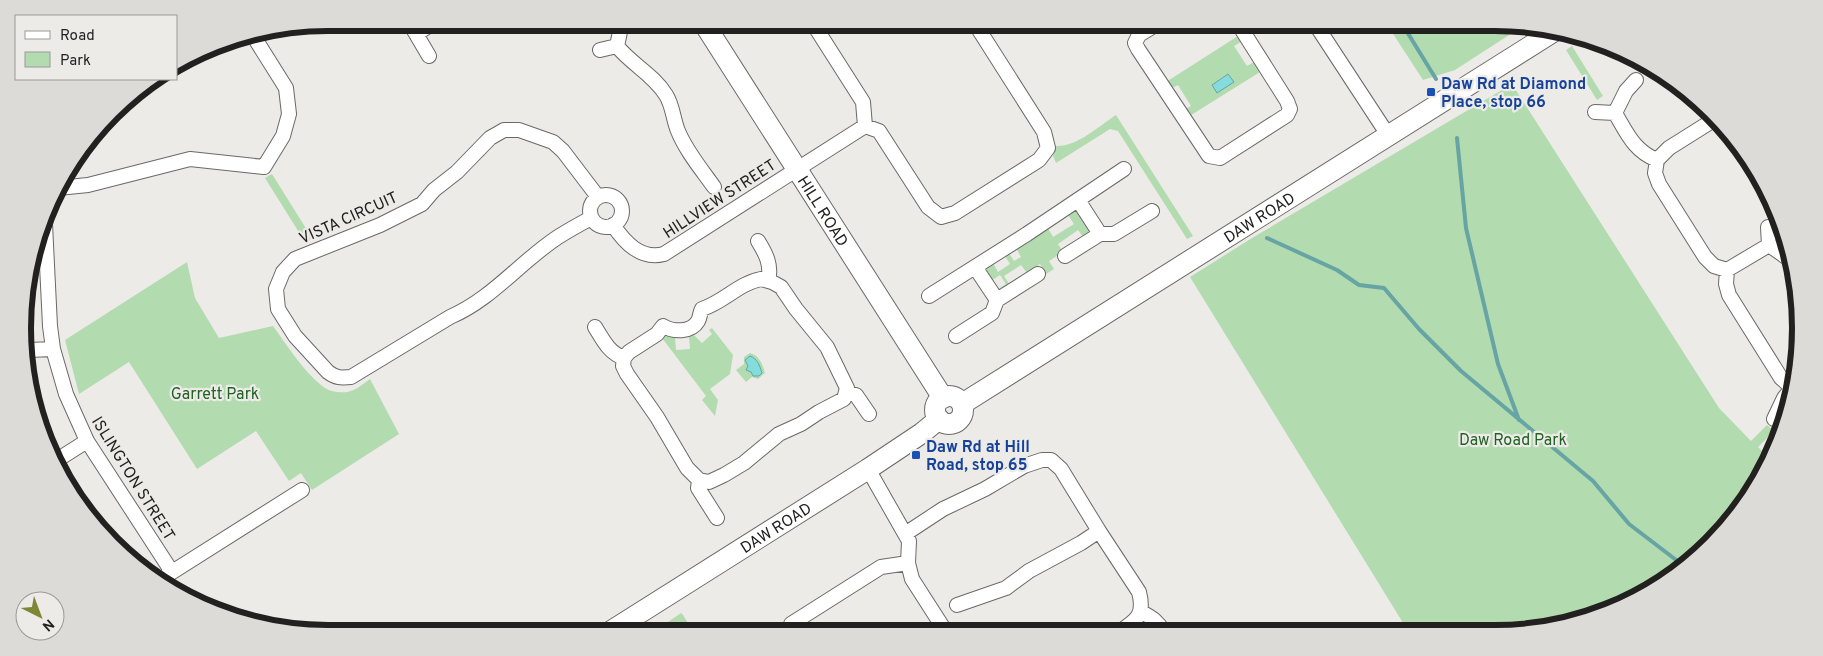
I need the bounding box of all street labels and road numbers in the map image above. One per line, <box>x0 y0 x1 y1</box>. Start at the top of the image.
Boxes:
street label: HILLVIEW STREET <box>660 156 780 244</box>
street label: HILL ROAD <box>792 173 852 251</box>
street label: VISTA CIRCUIT <box>296 188 401 250</box>
street label: DAW ROAD <box>1221 189 1299 249</box>
street label: ISLINGTON STREET <box>86 413 179 545</box>
street label: DAW ROAD <box>737 499 816 559</box>

